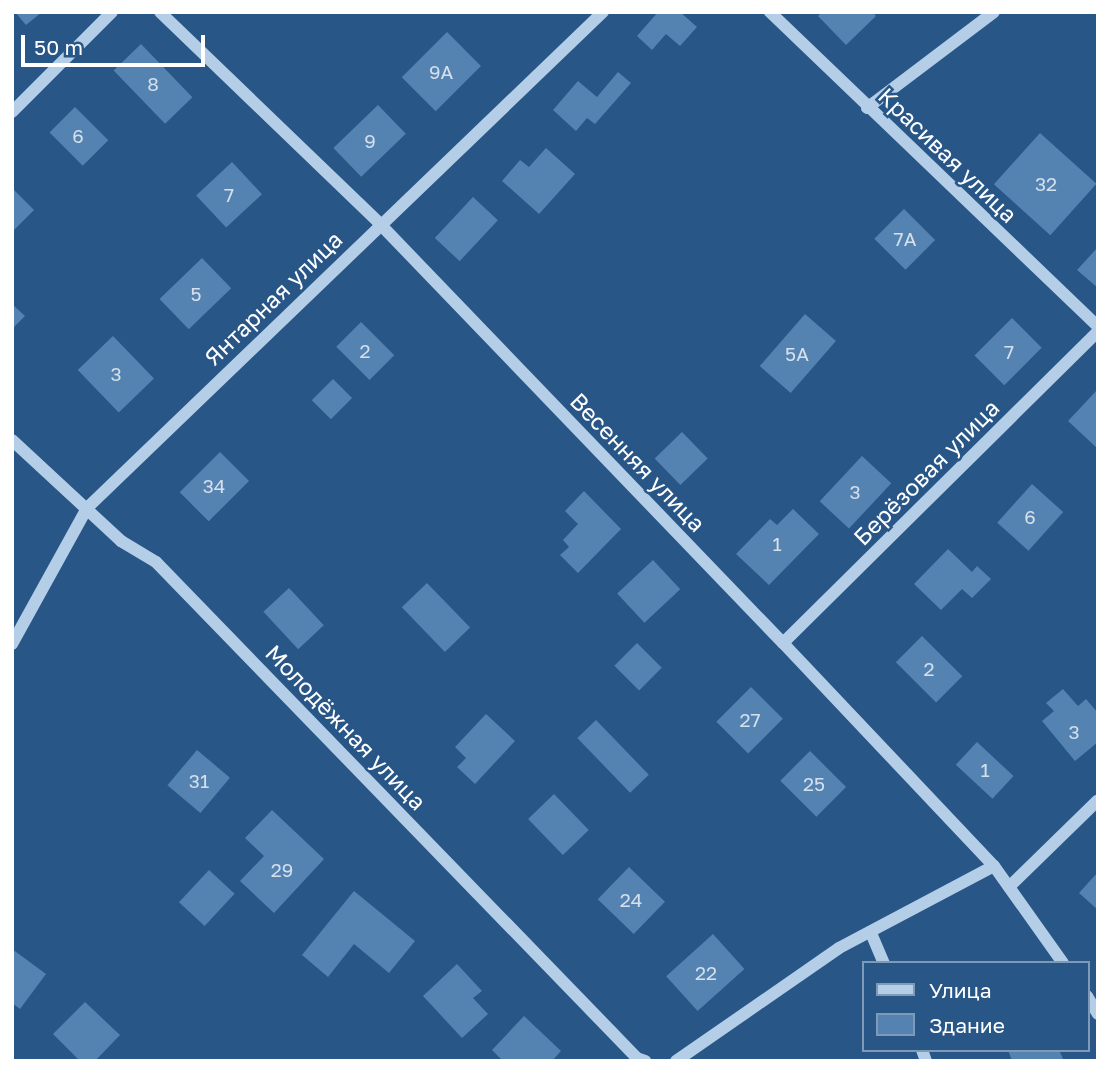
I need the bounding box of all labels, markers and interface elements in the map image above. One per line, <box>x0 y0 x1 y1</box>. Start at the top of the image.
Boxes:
scale bar <box>24 21 208 65</box>
text: 50 m <box>34 34 83 60</box>
house number: 9А <box>429 61 453 83</box>
house number: 8 <box>147 73 159 95</box>
street label: Красивая улица <box>873 82 1023 228</box>
house number: 6 <box>72 125 84 147</box>
house number: 9 <box>364 130 376 152</box>
house number: 32 <box>1035 173 1057 195</box>
house number: 7 <box>224 184 234 206</box>
street label: Янтарная улица <box>198 225 348 371</box>
house number: 7А <box>894 228 916 250</box>
house number: 5 <box>190 283 202 305</box>
house number: 2 <box>359 340 371 362</box>
house number: 7 <box>1004 341 1014 363</box>
house number: 5А <box>785 343 809 365</box>
house number: 3 <box>110 363 122 385</box>
street label: Весенняя улица <box>565 387 711 537</box>
street label: Берёзовая улица <box>848 394 1004 550</box>
house number: 34 <box>203 475 225 497</box>
house number: 3 <box>849 481 861 503</box>
house number: 6 <box>1024 506 1036 528</box>
house number: 1 <box>772 533 782 555</box>
street label: Молодёжная улица <box>260 639 432 815</box>
house number: 2 <box>923 658 935 680</box>
house number: 27 <box>739 709 761 731</box>
house number: 3 <box>1068 721 1080 743</box>
house number: 1 <box>980 759 990 781</box>
house number: 31 <box>189 770 209 792</box>
house number: 25 <box>803 773 825 795</box>
house number: 29 <box>271 859 293 881</box>
house number: 24 <box>620 889 642 911</box>
legend <box>862 961 1089 1052</box>
house number: 22 <box>695 962 717 984</box>
text: Улица <box>929 977 992 1003</box>
text: Здание <box>929 1012 1005 1038</box>

